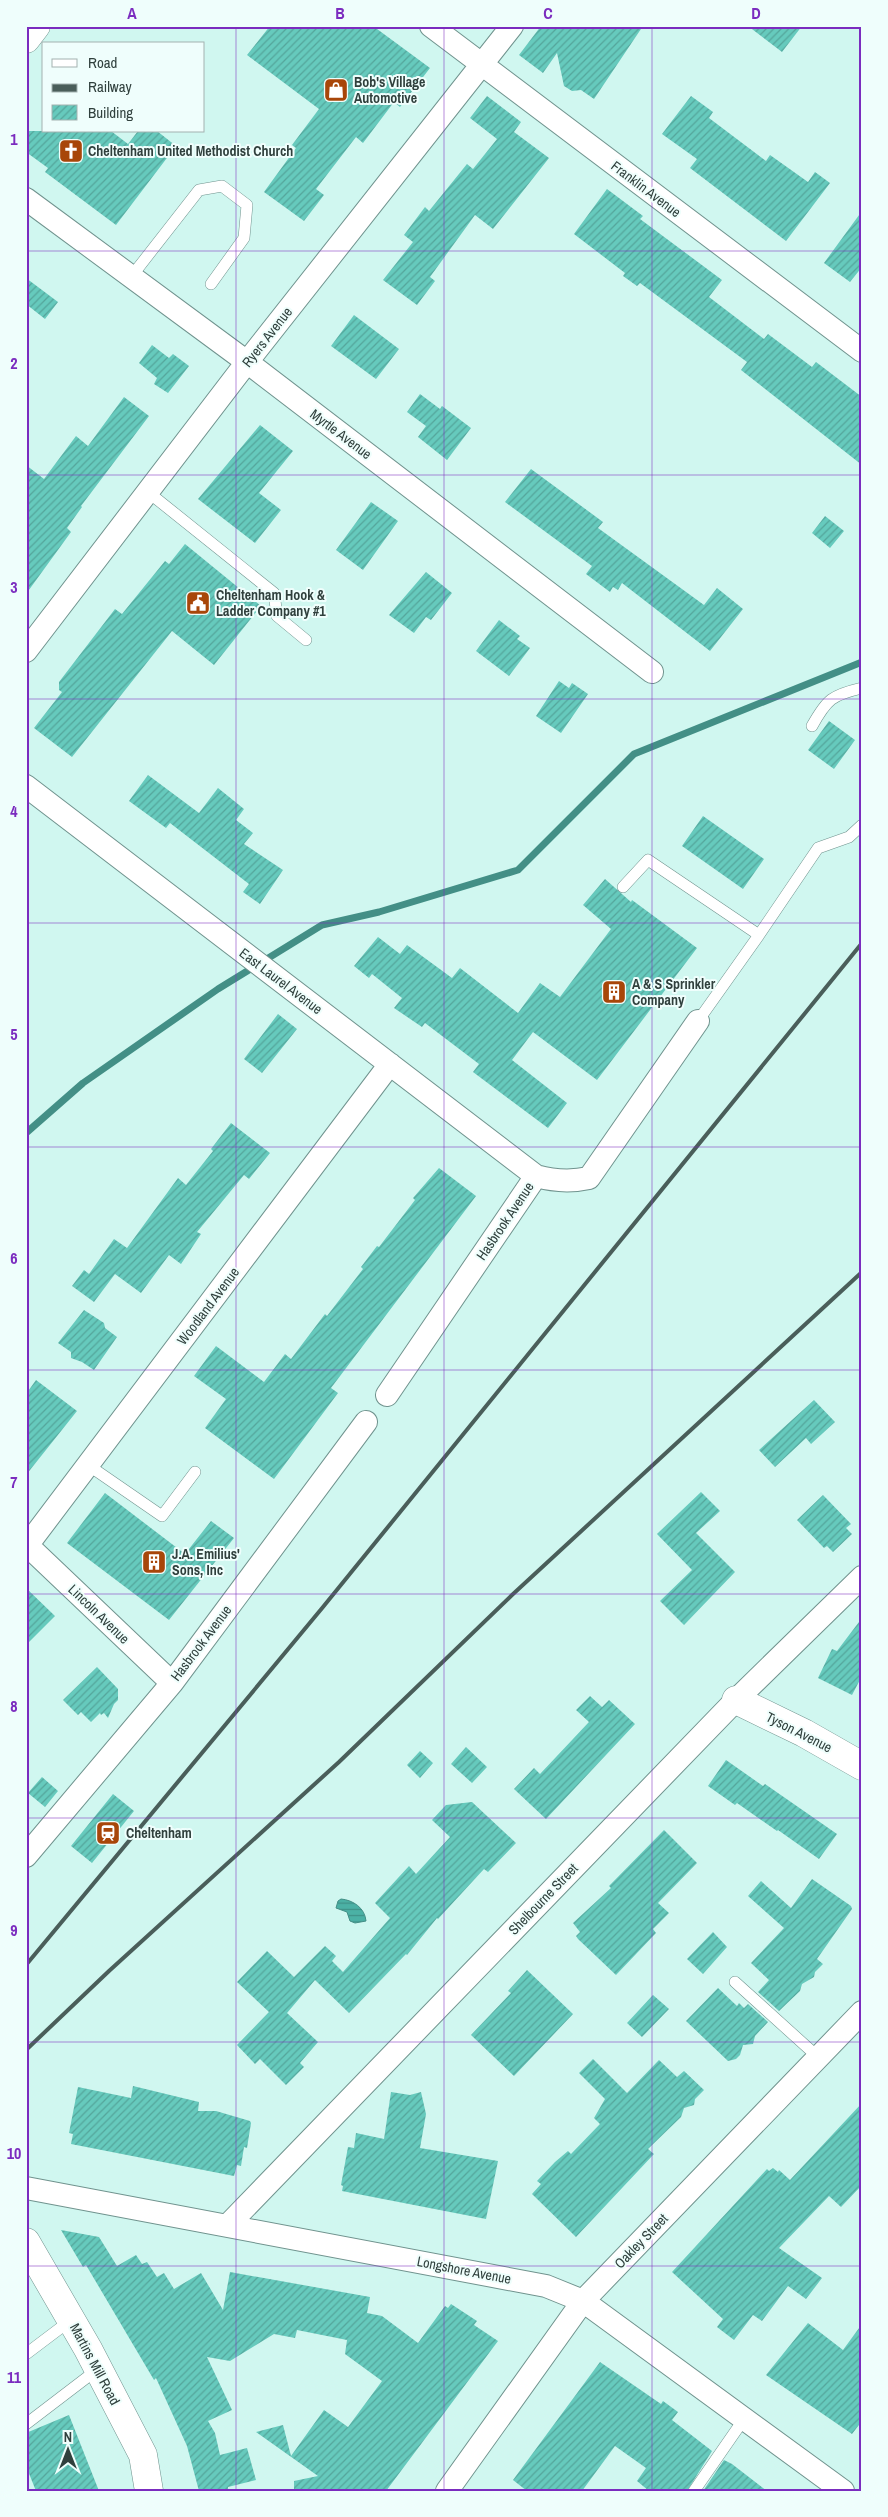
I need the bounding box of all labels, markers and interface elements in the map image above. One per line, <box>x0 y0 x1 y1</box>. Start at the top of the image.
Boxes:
text: A <box>127 2 137 24</box>
text: B <box>335 2 345 24</box>
text: C <box>543 2 553 24</box>
text: D <box>751 2 761 24</box>
legend <box>42 42 205 132</box>
text: Road <box>88 52 117 73</box>
place label: Bob's Village Automotive <box>354 73 425 107</box>
text: Railway <box>88 76 133 97</box>
shop icon: Bob's Village Automotive <box>323 77 349 103</box>
text: Building <box>88 102 133 123</box>
text: 1 <box>10 128 18 150</box>
church icon: Cheltenham United Methodist Church <box>58 138 84 164</box>
place label: Cheltenham United Methodist Church <box>88 142 293 160</box>
street label: Franklin Avenue <box>608 157 684 221</box>
street label: Ryers Avenue <box>238 303 296 371</box>
text: 2 <box>10 352 18 374</box>
street label: Myrtle Avenue <box>307 405 375 463</box>
text: 3 <box>10 576 18 598</box>
place label: Cheltenham Hook & Ladder Company #1 <box>216 586 326 620</box>
public building icon: Cheltenham Hook & Ladder Company #1 <box>185 590 211 616</box>
text: 4 <box>10 800 18 822</box>
street label: East Laurel Avenue <box>236 944 326 1018</box>
place label: A & S Sprinkler Company <box>632 975 716 1009</box>
building icon: A & S Sprinkler Company <box>601 979 627 1005</box>
text: 5 <box>10 1023 18 1045</box>
street label: Hasbrook Avenue <box>472 1178 538 1264</box>
text: 6 <box>10 1247 18 1269</box>
street label: Woodland Avenue <box>173 1264 243 1348</box>
text: 7 <box>10 1471 18 1493</box>
place label: J.A. Emilius' Sons, Inc <box>172 1545 240 1579</box>
building icon: J.A. Emilius' Sons, Inc <box>141 1549 167 1575</box>
street label: Lincoln Avenue <box>65 1580 133 1648</box>
street label: Hasbrook Avenue <box>167 1601 235 1685</box>
text: 8 <box>10 1695 18 1717</box>
street label: Tyson Avenue <box>763 1708 835 1756</box>
station icon: Cheltenham <box>95 1820 121 1846</box>
place label: Cheltenham <box>126 1824 192 1842</box>
street label: Shelbourne Street <box>504 1859 582 1939</box>
text: 9 <box>10 1919 18 1941</box>
text: 10 <box>7 2142 21 2164</box>
street label: Oakley Street <box>610 2210 672 2272</box>
street label: Longshore Avenue <box>415 2252 513 2288</box>
street label: Martins Mill Road <box>66 2320 124 2408</box>
text: 11 <box>7 2366 22 2388</box>
north arrow <box>42 2424 92 2474</box>
text: N <box>64 2428 72 2446</box>

